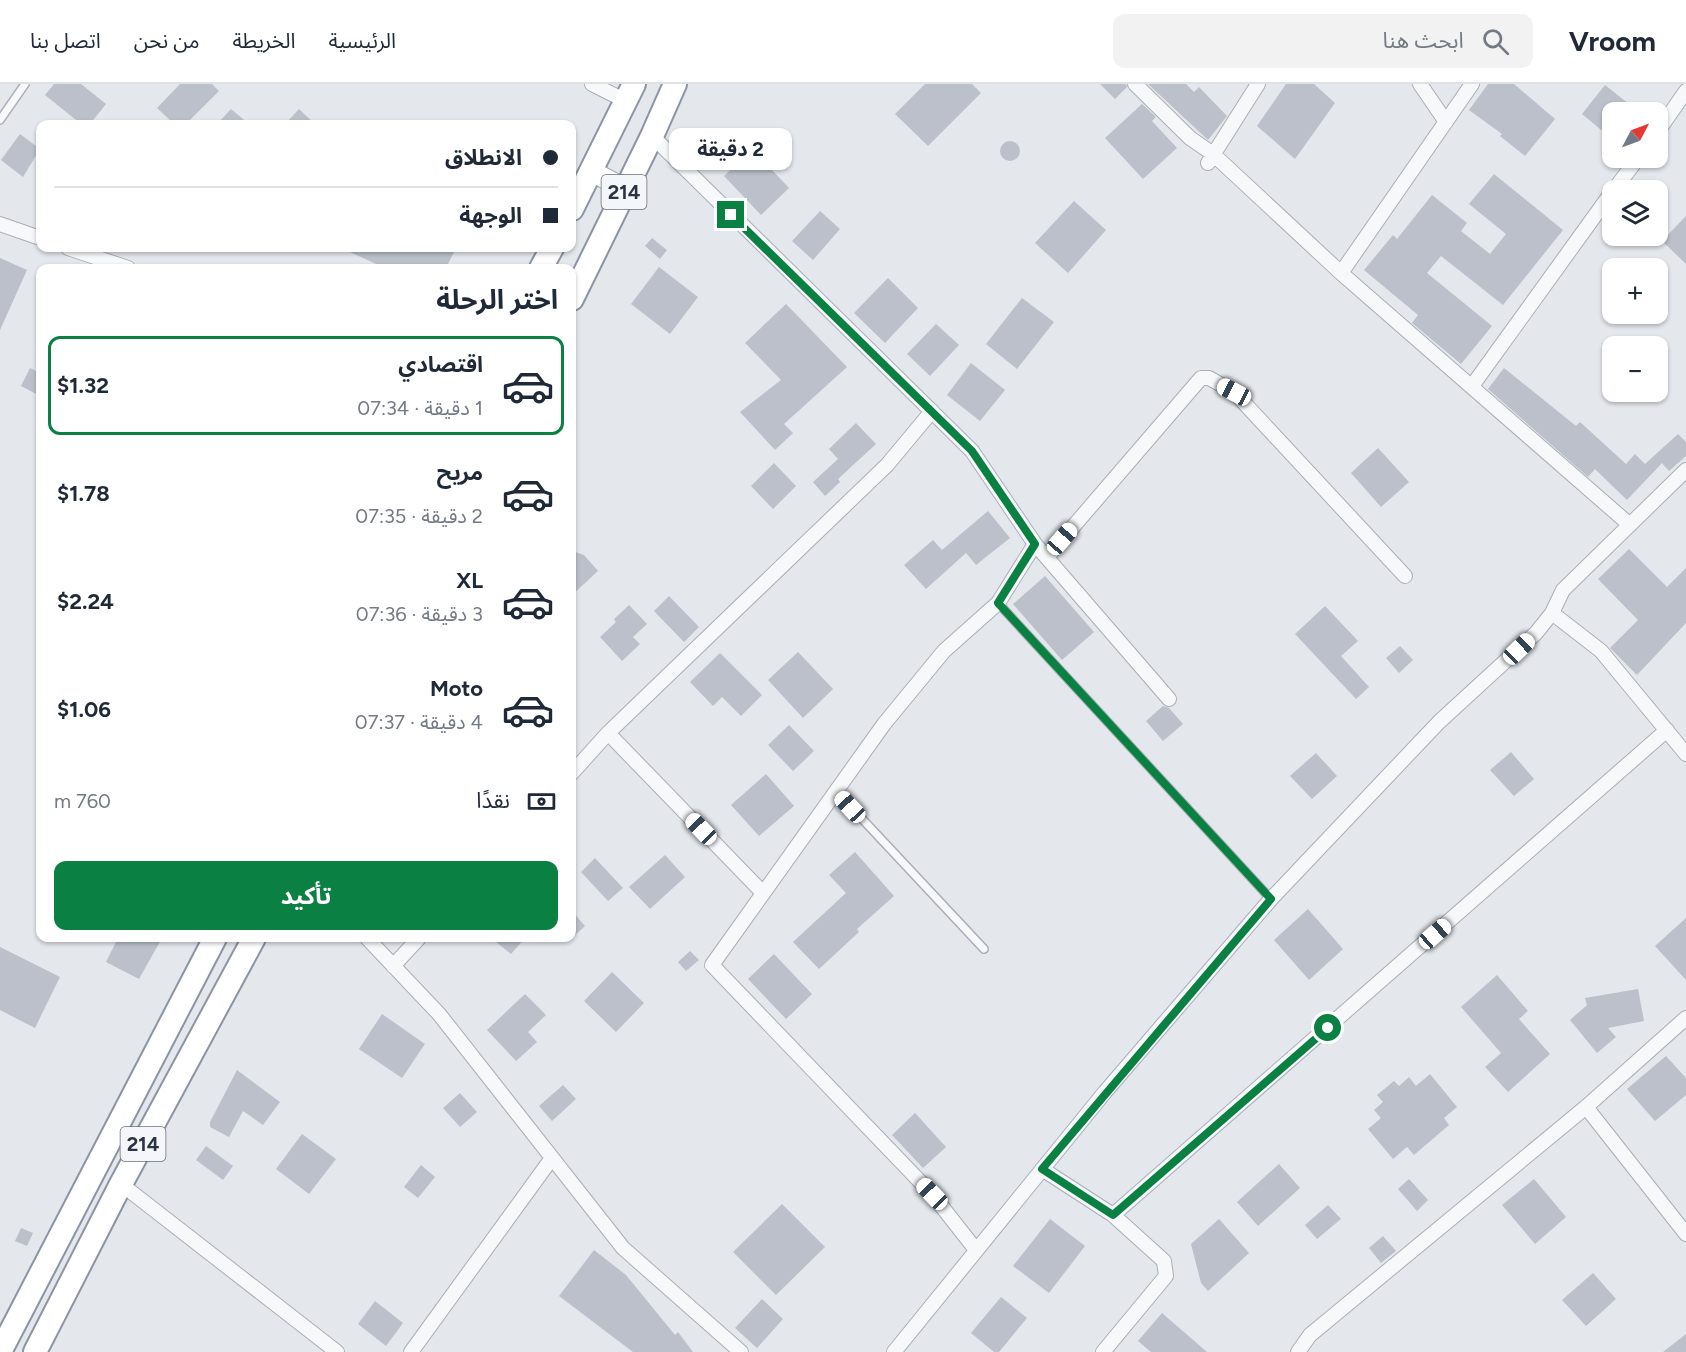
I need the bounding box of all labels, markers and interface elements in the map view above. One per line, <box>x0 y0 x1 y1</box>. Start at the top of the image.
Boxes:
search box <box>1113 14 1533 68</box>
text: Vroom <box>1569 24 1656 58</box>
icon: search <box>1479 25 1512 58</box>
text: ابحث هنا <box>1382 27 1464 54</box>
text: اتصل بنا <box>30 28 101 53</box>
text: من نحن <box>134 28 200 53</box>
text: الخريطة <box>233 28 296 53</box>
text: الرئيسية <box>329 28 396 53</box>
north arrow <box>1602 102 1668 168</box>
map controls <box>1602 102 1668 402</box>
callout: 2 دقيقة <box>670 128 792 170</box>
text: 2 دقيقة <box>697 137 764 161</box>
text: الانطلاق <box>445 144 522 171</box>
road number: 214 <box>602 175 646 209</box>
button: layers <box>1602 180 1668 246</box>
route end <box>717 201 744 228</box>
text: الوجهة <box>459 202 522 229</box>
button: + <box>1602 258 1668 324</box>
text: اختر الرحلة <box>436 283 558 316</box>
button: − <box>1602 336 1668 402</box>
text: اقتصادي <box>398 351 483 378</box>
icon: car <box>501 359 555 413</box>
text: $1.32 <box>57 372 109 399</box>
car <box>1214 376 1254 408</box>
text: 1 دقيقة · 07:34 <box>357 396 483 420</box>
text: مريح <box>437 459 483 486</box>
icon: car <box>501 467 555 521</box>
text: $1.78 <box>57 480 110 507</box>
text: 2 دقيقة · 07:35 <box>355 504 483 528</box>
car <box>1043 520 1081 558</box>
text: XL <box>456 567 483 594</box>
icon: car <box>501 575 555 629</box>
text: $2.24 <box>57 588 114 615</box>
text: 3 دقيقة · 07:36 <box>356 602 483 626</box>
car <box>1500 630 1538 668</box>
text: Moto <box>430 675 483 702</box>
icon: car <box>501 683 555 737</box>
text: $1.06 <box>57 696 111 723</box>
text: 4 دقيقة · 07:37 <box>355 710 483 734</box>
icon: cash <box>525 785 558 818</box>
text: نقدًا <box>476 787 510 814</box>
car <box>831 788 869 826</box>
text: 760 m <box>54 789 111 813</box>
car <box>682 810 720 848</box>
button: تأكيد <box>54 861 558 930</box>
car <box>1416 915 1454 953</box>
route start <box>1314 1014 1341 1041</box>
road number: 214 <box>120 1127 166 1161</box>
car <box>913 1175 951 1213</box>

